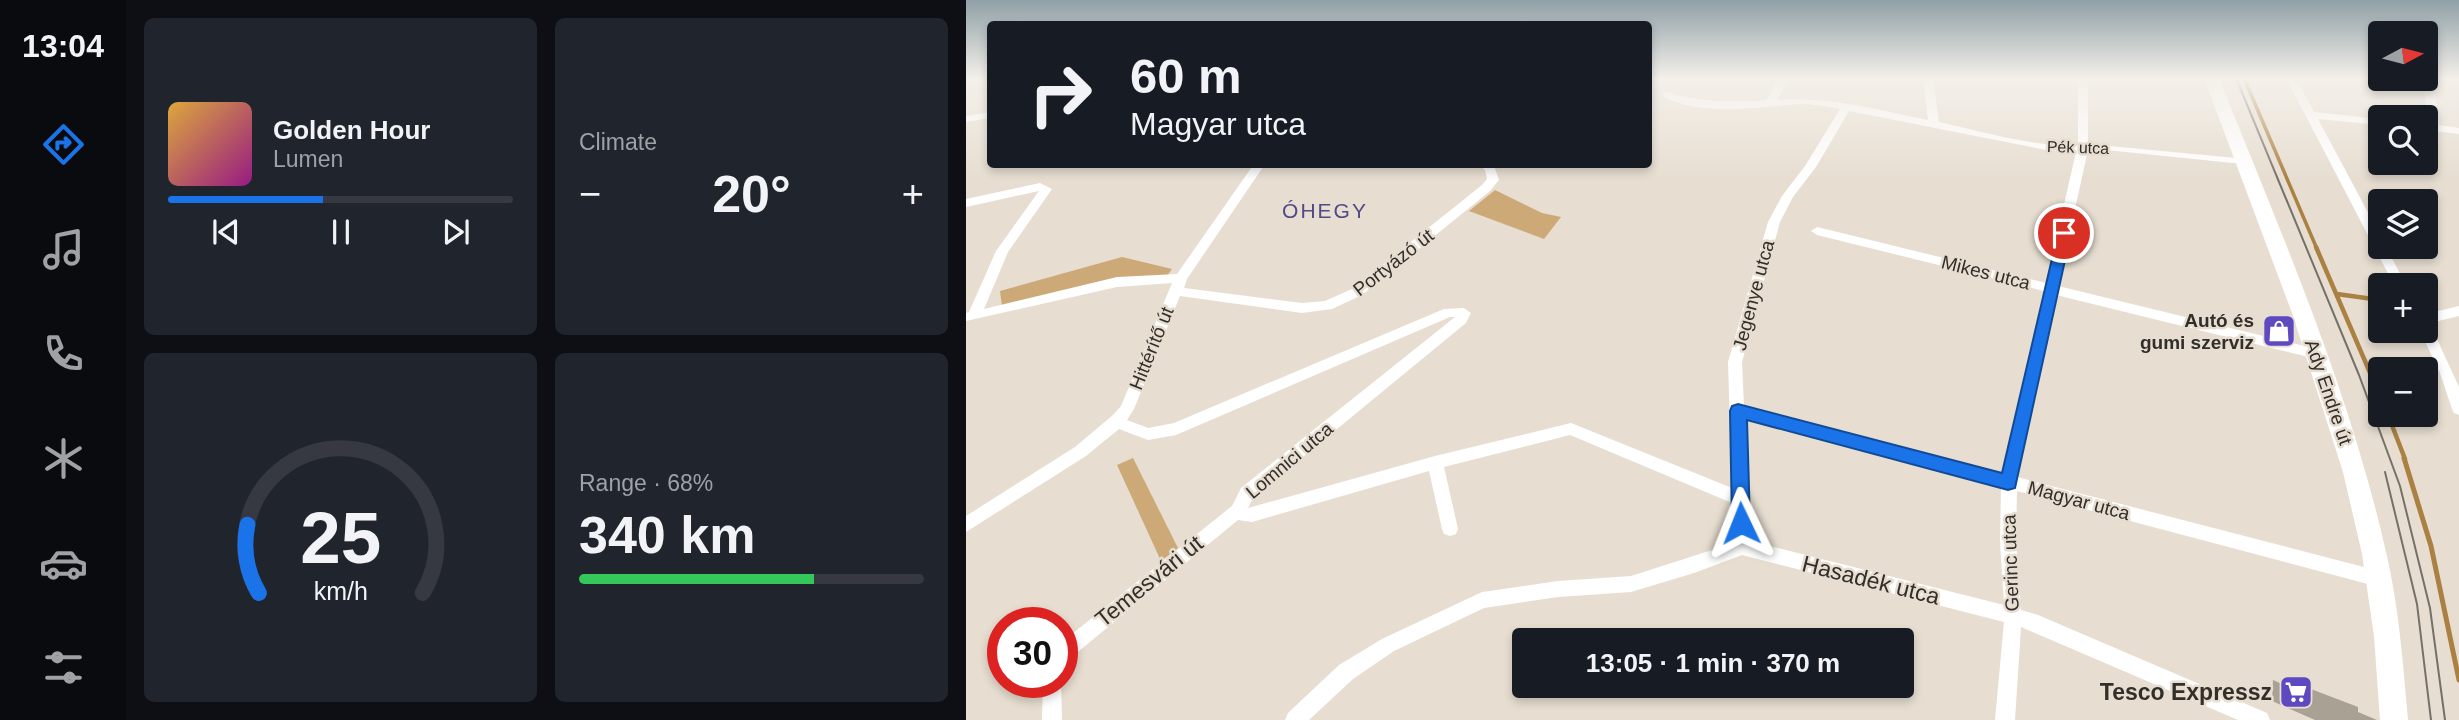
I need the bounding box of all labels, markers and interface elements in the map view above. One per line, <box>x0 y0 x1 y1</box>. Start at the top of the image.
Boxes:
north arrow <box>2368 21 2438 91</box>
map controls <box>2368 21 2438 427</box>
text: 13:04 <box>22 28 104 64</box>
icon: right <box>1015 49 1106 140</box>
text: 60 m <box>1130 49 1242 103</box>
button: search <box>2368 105 2438 175</box>
text: Magyar utca <box>1130 106 1306 142</box>
text: Golden Hour <box>273 115 430 145</box>
icon: directions <box>39 120 88 169</box>
text: Climate <box>579 129 657 155</box>
street label: Pék utca <box>2047 138 2109 157</box>
text: Lumen <box>273 146 343 172</box>
text: 20° <box>712 165 791 223</box>
text: − <box>579 173 601 215</box>
text: + <box>902 173 924 215</box>
button: layers <box>2368 189 2438 259</box>
district label: ÓHEGY <box>1282 199 1368 222</box>
pin <box>2034 203 2094 263</box>
icon: previous <box>207 213 245 251</box>
icon: pause <box>322 213 360 251</box>
icon: next <box>437 213 475 251</box>
icon: arrive <box>2045 214 2083 252</box>
street label: Portyázó út <box>1349 224 1438 300</box>
icon: music <box>39 225 88 274</box>
street label: Jegenye utca <box>1729 237 1778 352</box>
street label: Mikes utca <box>1939 251 2033 294</box>
button: + <box>2368 273 2438 343</box>
street label: Hittérítő út <box>1125 303 1178 393</box>
place label: Autó és gumi szerviz <box>2140 310 2254 353</box>
shop icon: Autó és gumi szerviz <box>2260 312 2298 350</box>
icon: phone <box>39 329 88 378</box>
street label: Ady Endre út <box>2301 337 2357 448</box>
button: − <box>2368 357 2438 427</box>
street label: Lomnici utca <box>1242 418 1337 503</box>
icon: climate <box>39 434 88 483</box>
text: Range · 68% <box>579 470 713 496</box>
street label: Magyar utca <box>2026 477 2132 524</box>
position arrow <box>1704 486 1778 560</box>
text: 25 <box>300 498 381 579</box>
text: 340 km <box>579 506 755 564</box>
street label: Gerinc utca <box>1998 514 2023 612</box>
street label: Temesvári út <box>1090 529 1208 632</box>
icon: car <box>39 539 88 588</box>
street label: Hasadék utca <box>1800 550 1943 610</box>
text: km/h <box>313 577 368 605</box>
speed limit sign: 30 <box>987 607 1078 698</box>
icon: filters <box>39 643 88 692</box>
text: 13:05 · 1 min · 370 m <box>1586 648 1840 678</box>
supermarket icon: Tesco Expressz <box>2277 673 2315 711</box>
place label: Tesco Expressz <box>2100 679 2272 705</box>

